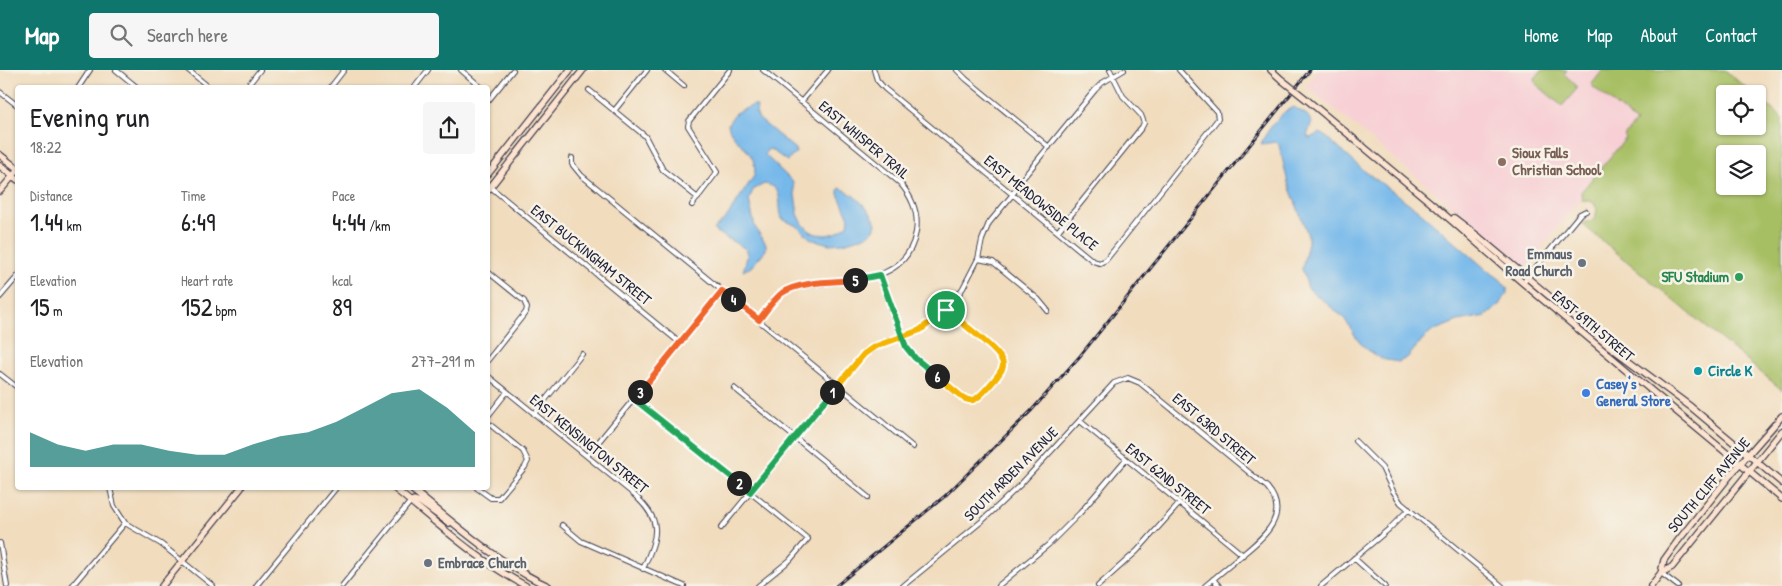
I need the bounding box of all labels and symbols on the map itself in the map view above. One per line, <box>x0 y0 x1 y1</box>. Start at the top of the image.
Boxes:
street label: EAST WHISPER TRAIL <box>815 95 914 184</box>
place label: Sioux Falls Christian School <box>1512 142 1602 180</box>
street label: EAST MEADOWSIDE PLACE <box>980 150 1103 256</box>
marker: Sioux Falls Christian School <box>1496 156 1508 168</box>
street label: EAST BUCKINGHAM STREET <box>527 199 657 310</box>
place label: Emmaus Road Church <box>1506 243 1573 281</box>
marker: Emmaus Road Church <box>1576 257 1588 269</box>
place label: SFU Stadium <box>1661 266 1729 287</box>
pin: 5 <box>842 268 868 292</box>
marker: SFU Stadium <box>1733 271 1745 283</box>
street label: EAST 69TH STREET <box>1548 285 1640 367</box>
pin: 4 <box>720 286 746 312</box>
pin <box>925 289 967 331</box>
place label: Circle K <box>1708 360 1753 381</box>
pin: 6 <box>924 364 950 388</box>
marker: Circle K <box>1692 365 1704 377</box>
place label: Casey's General Store <box>1596 373 1671 411</box>
pin: 3 <box>628 380 652 404</box>
pin: 1 <box>820 380 844 404</box>
marker: Casey's General Store <box>1580 387 1592 399</box>
street label: EAST 63RD STREET <box>1168 388 1261 470</box>
street label: EAST KENSINGTON STREET <box>526 389 654 499</box>
street label: SOUTH ARDEN AVENUE <box>959 422 1063 525</box>
street label: SOUTH CLIFF AVENUE <box>1663 432 1755 537</box>
street label: EAST 62ND STREET <box>1121 438 1216 520</box>
pin: 2 <box>726 470 752 496</box>
place label: Embrace Church <box>438 552 527 573</box>
marker: Embrace Church <box>422 557 434 569</box>

